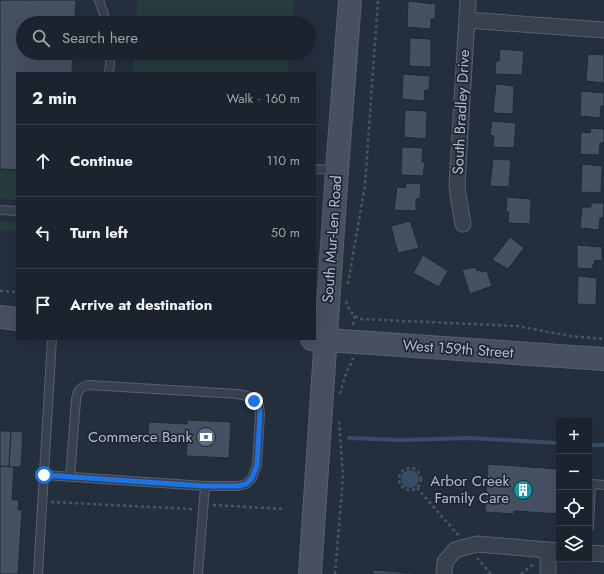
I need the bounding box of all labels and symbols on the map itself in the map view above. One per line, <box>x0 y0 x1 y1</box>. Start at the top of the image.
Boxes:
street label: South Bradley Drive <box>447 49 475 175</box>
street label: South Mur-Len Road <box>317 174 347 304</box>
street label: West 159th Street <box>402 334 515 364</box>
route end <box>245 392 263 410</box>
place label: Commerce Bank <box>88 426 192 448</box>
bank icon: Commerce Bank <box>195 426 217 448</box>
route start <box>35 466 53 484</box>
place label: Arbor Creek Family Care <box>430 470 509 509</box>
building icon: Arbor Creek Family Care <box>512 479 534 501</box>

